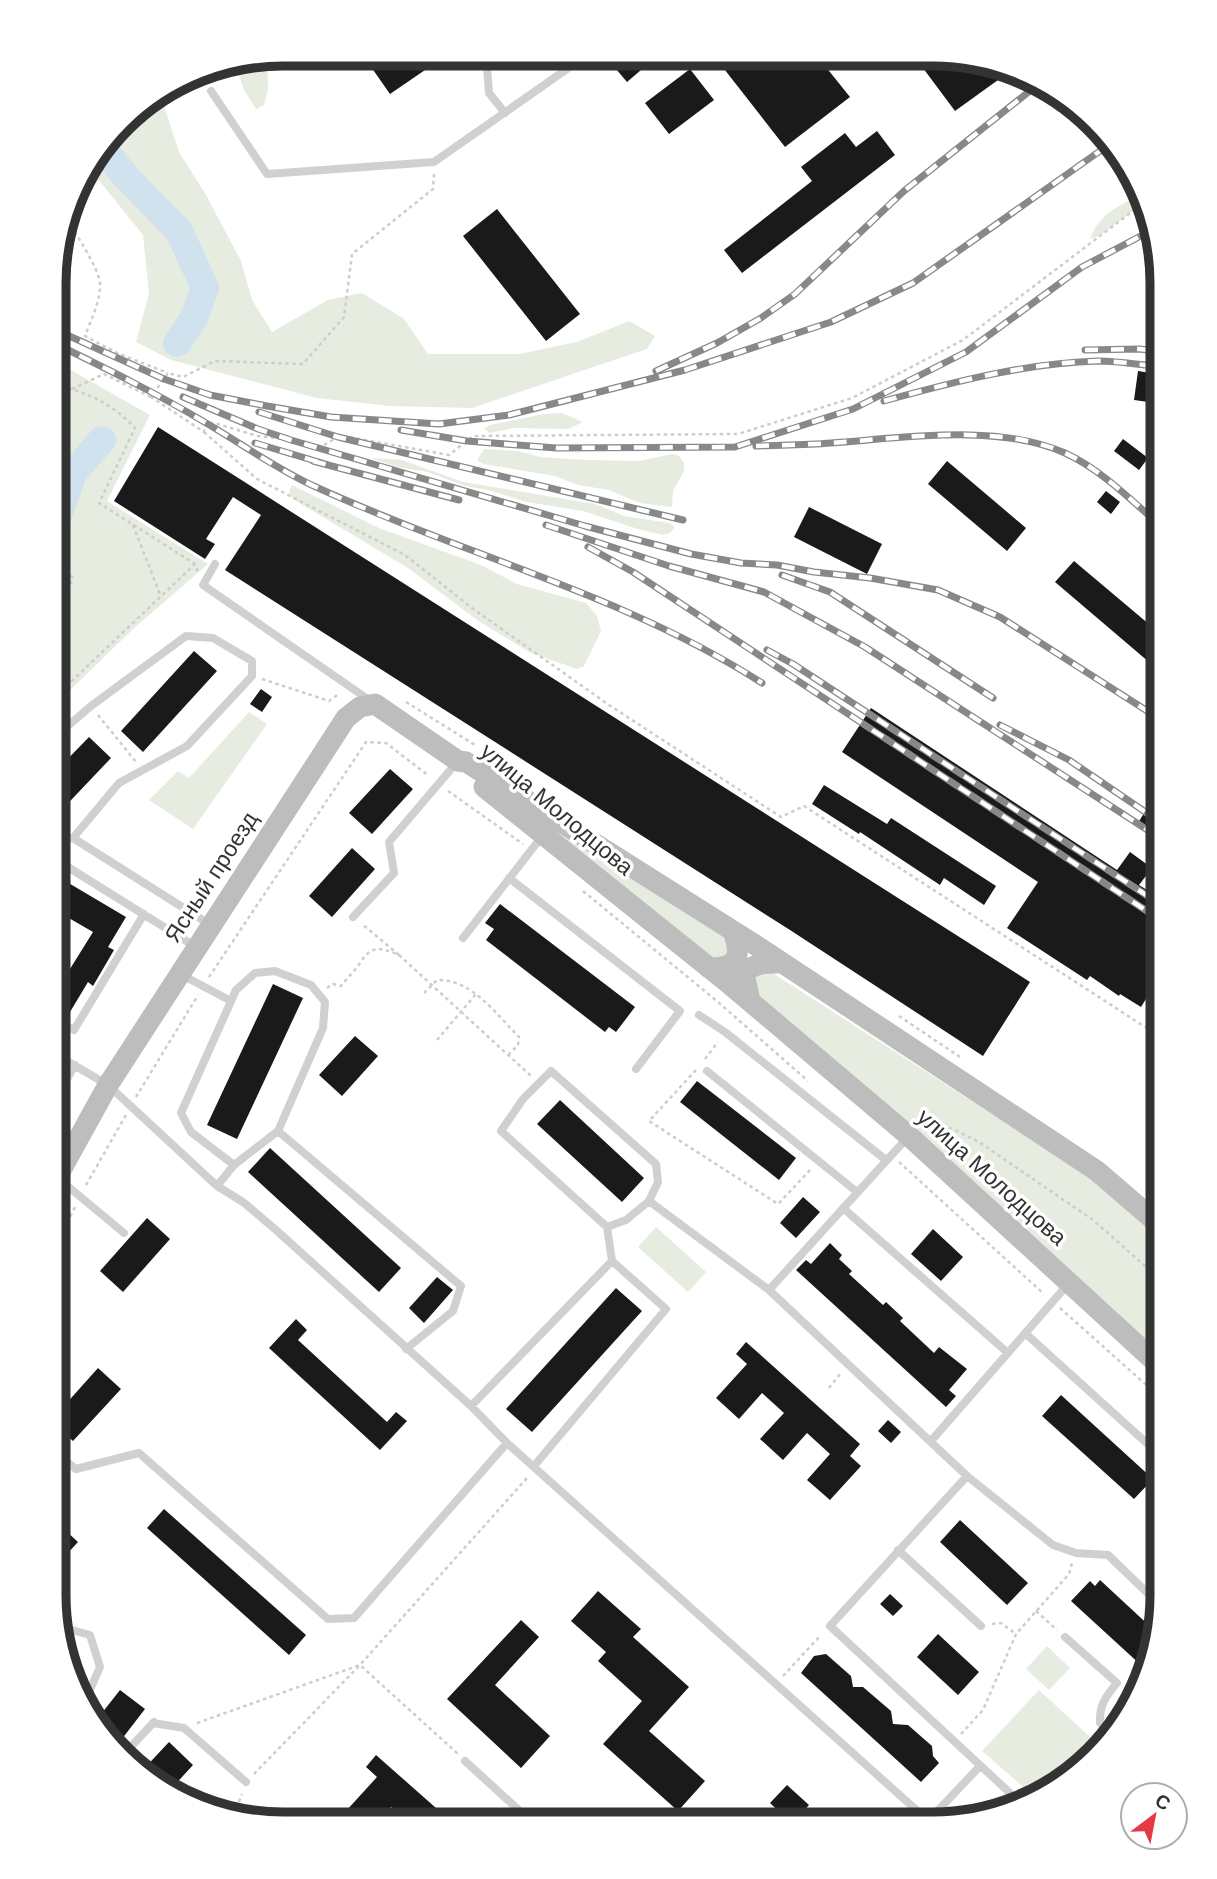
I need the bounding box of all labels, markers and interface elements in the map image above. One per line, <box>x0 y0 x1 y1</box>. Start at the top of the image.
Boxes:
street label: улица Молодцова <box>475 738 639 881</box>
street label: Ясный проезд <box>159 806 263 947</box>
street label: улица Молодцова <box>912 1103 1072 1251</box>
north arrow <box>1119 1781 1189 1851</box>
text: С <box>1151 1789 1174 1815</box>

